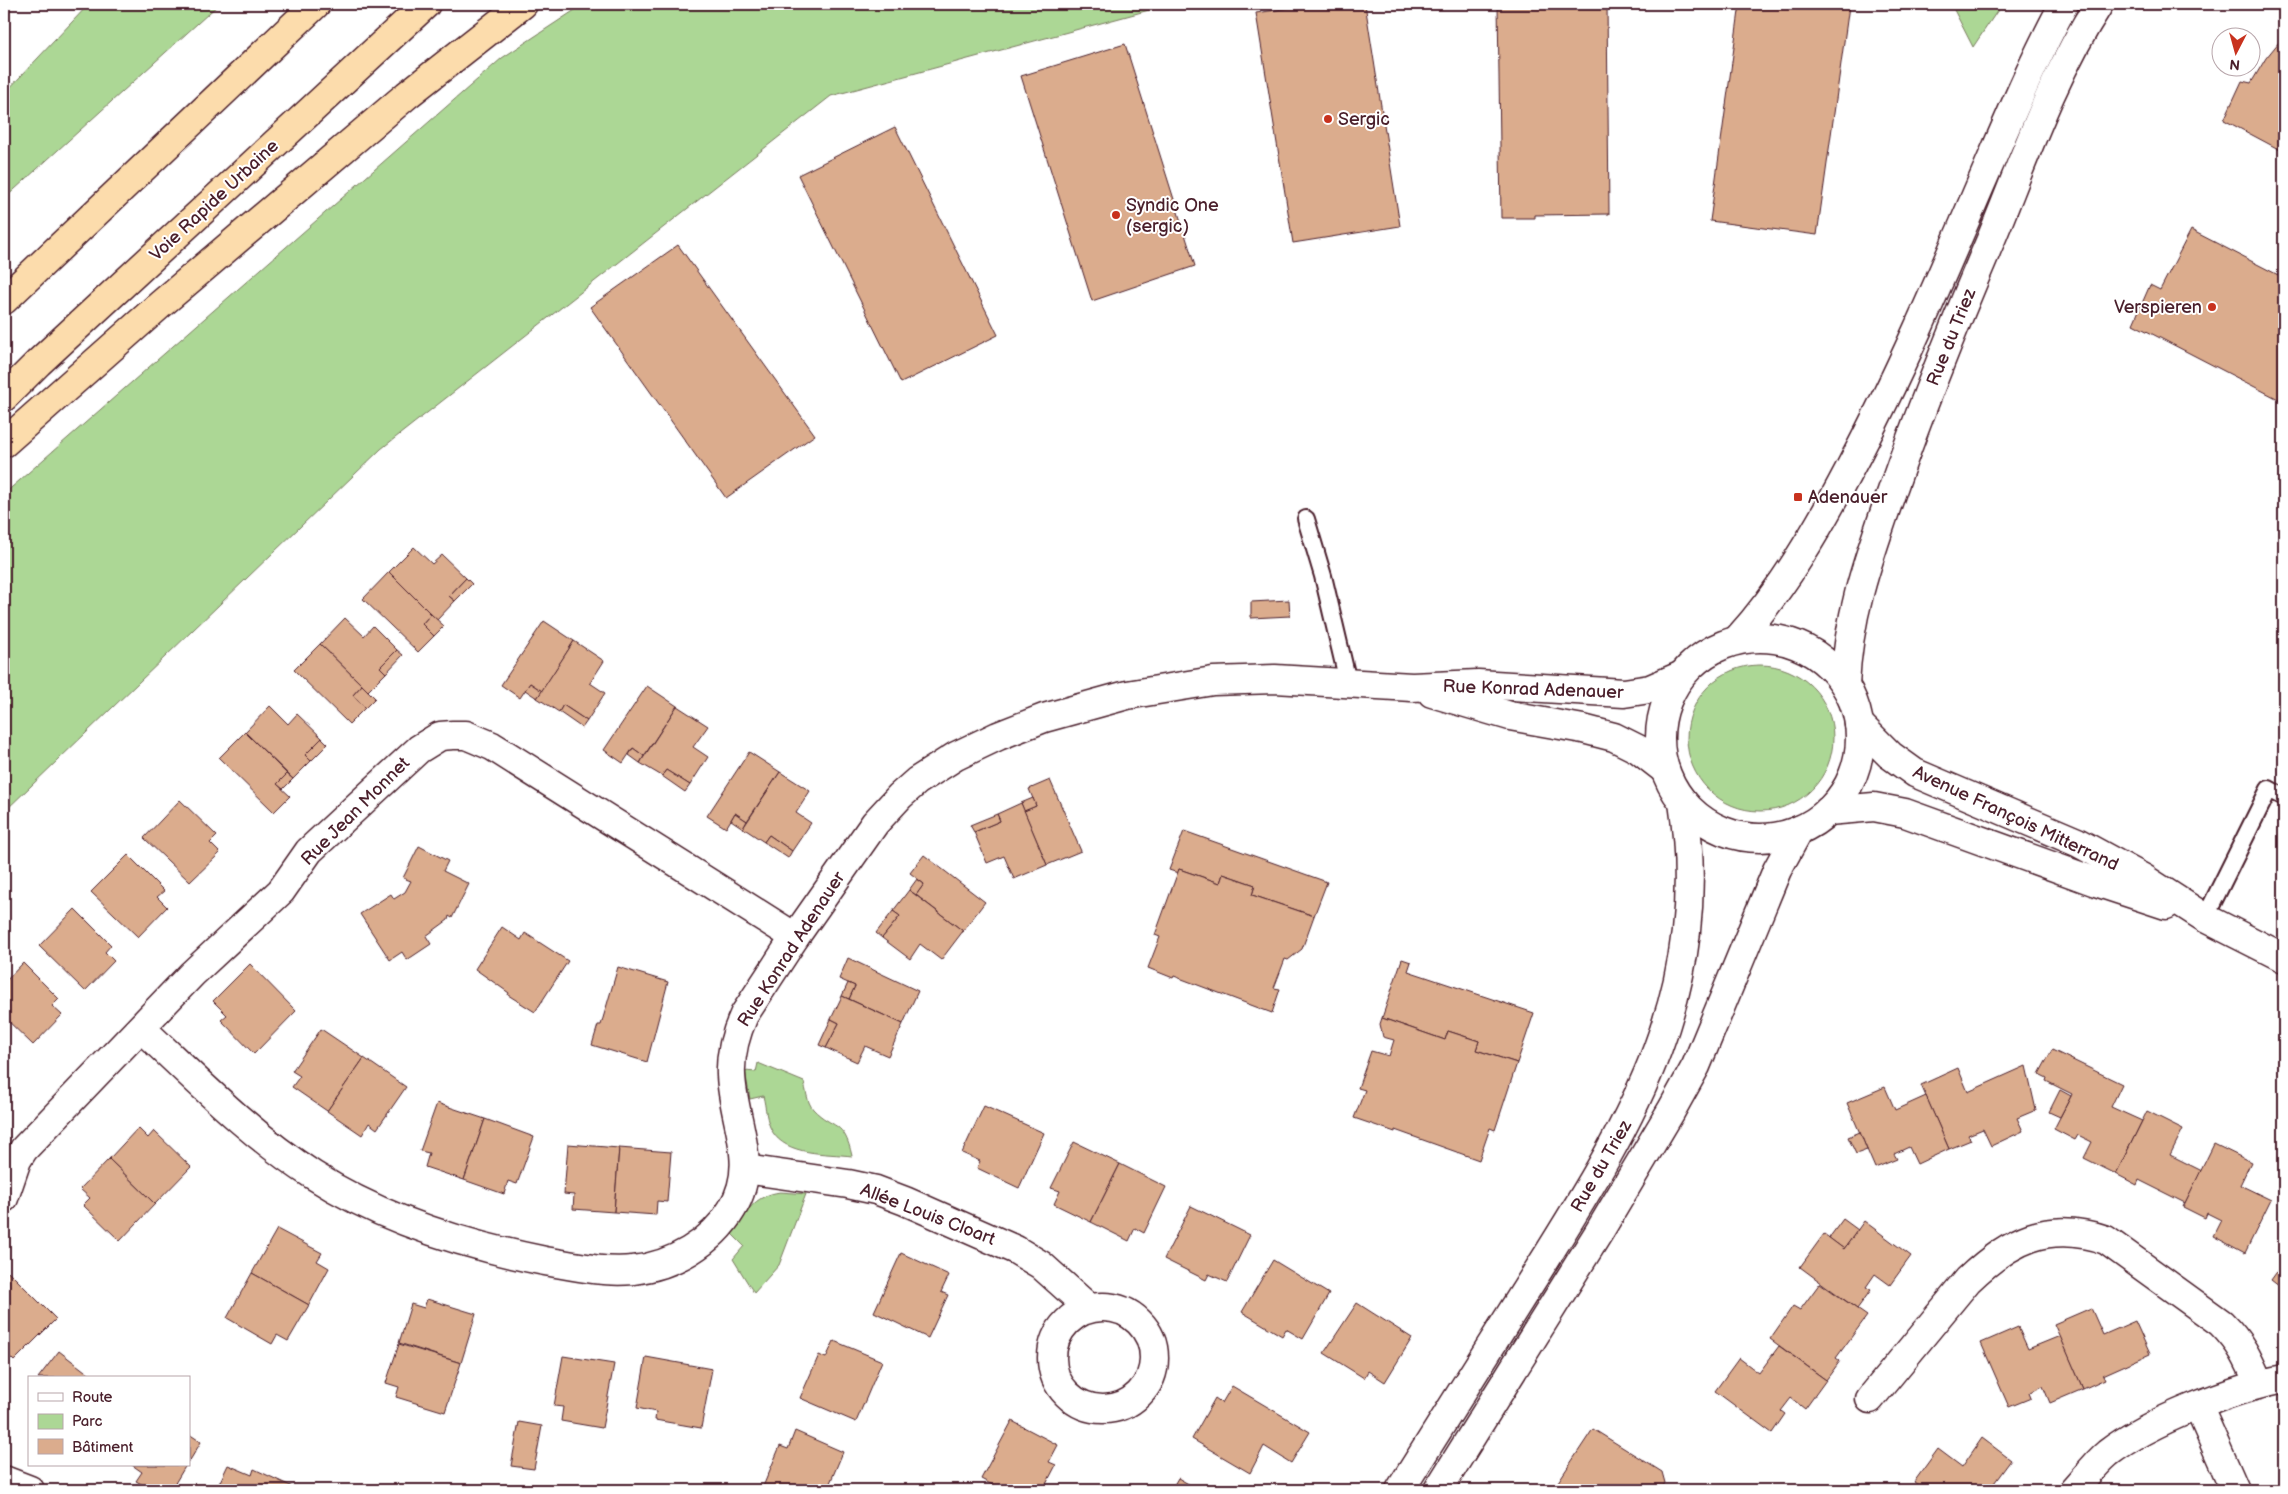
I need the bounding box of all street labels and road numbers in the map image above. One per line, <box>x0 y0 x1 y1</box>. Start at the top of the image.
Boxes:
street label: Voie Rapide Urbaine <box>146 135 283 265</box>
street label: Rue du Triez <box>1922 285 1981 389</box>
street label: Rue Konrad Adenauer <box>1442 676 1624 703</box>
street label: Rue Jean Monnet <box>297 752 414 870</box>
street label: Avenue François Mitterrand <box>1910 762 2122 875</box>
street label: Rue Konrad Adenauer <box>733 867 850 1031</box>
street label: Rue du Triez <box>1567 1116 1636 1216</box>
street label: Allée Louis Cloart <box>858 1179 999 1250</box>

